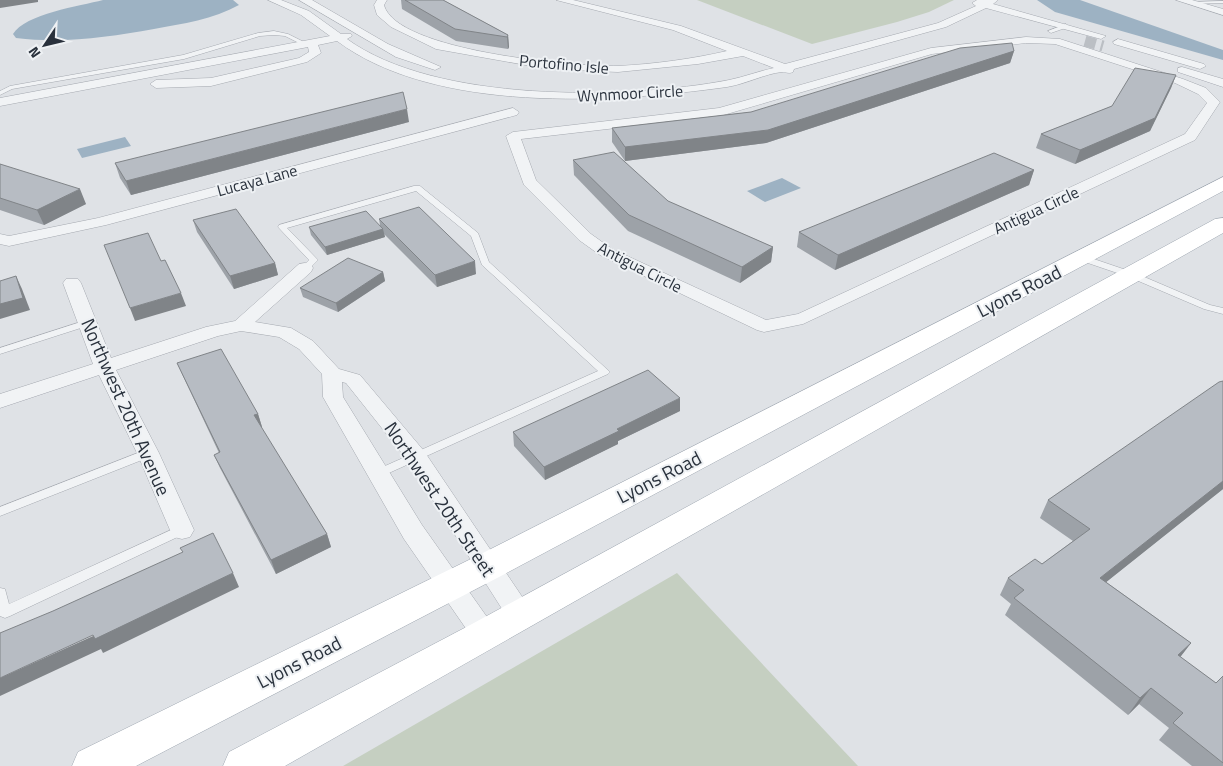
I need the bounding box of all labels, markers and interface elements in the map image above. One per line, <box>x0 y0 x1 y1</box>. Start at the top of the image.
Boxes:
north arrow <box>20 20 70 70</box>
text: N <box>23 43 45 63</box>
street label: Portofino Isle <box>518 48 610 80</box>
street label: Wynmoor Circle <box>576 78 684 108</box>
street label: Lucaya Lane <box>214 158 300 202</box>
street label: Antigua Circle <box>989 180 1083 240</box>
street label: Antigua Circle <box>594 235 686 299</box>
street label: Lyons Road <box>971 257 1066 324</box>
street label: Northwest 20th Avenue <box>74 313 179 500</box>
street label: Northwest 20th Street <box>378 416 503 582</box>
street label: Lyons Road <box>611 443 706 510</box>
street label: Lyons Road <box>251 628 346 695</box>

